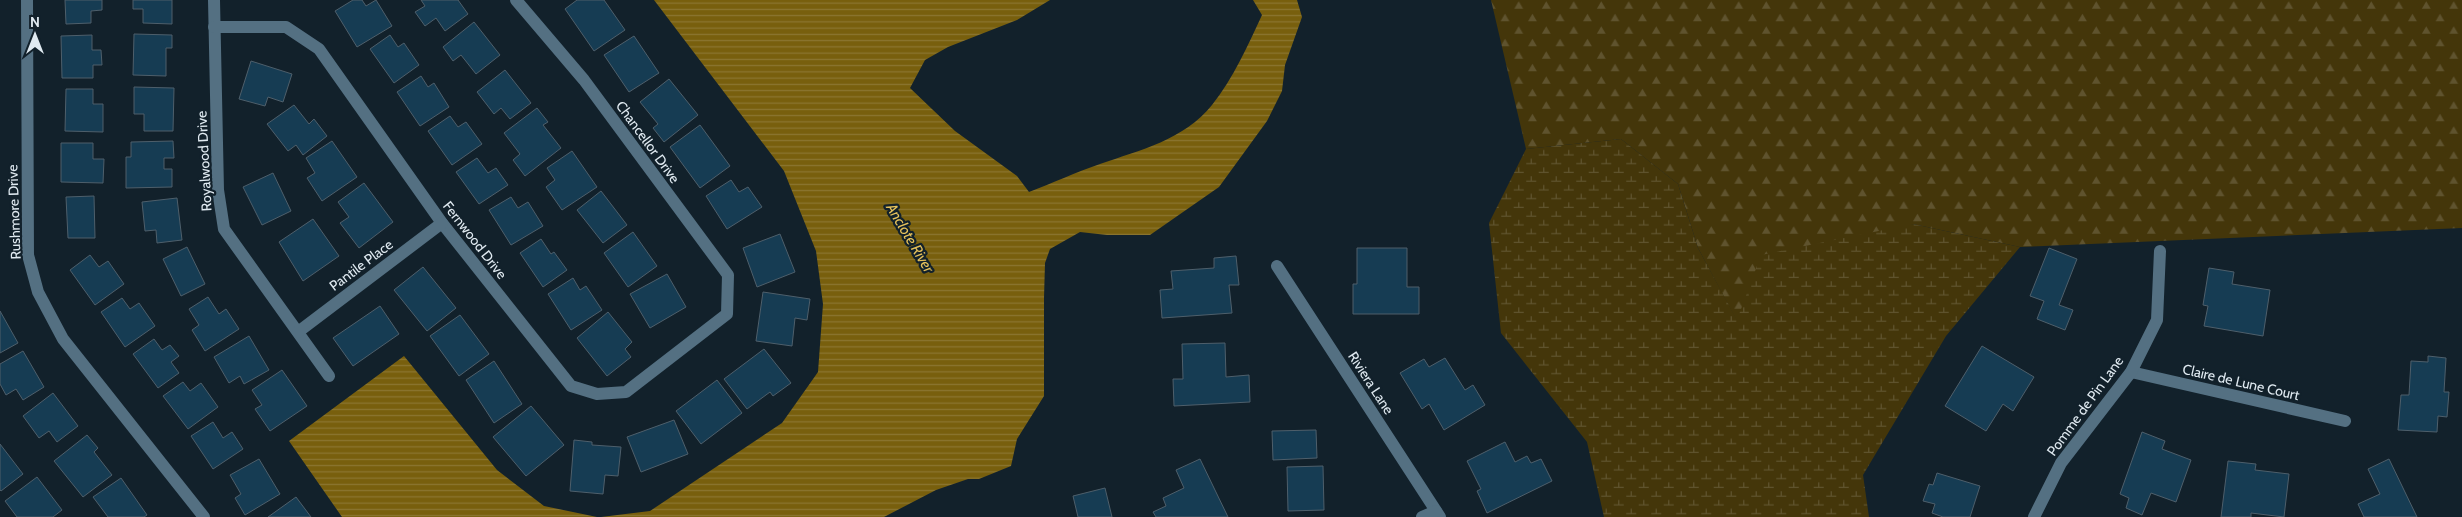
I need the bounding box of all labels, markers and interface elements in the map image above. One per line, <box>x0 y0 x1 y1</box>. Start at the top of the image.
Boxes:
north arrow <box>10 10 60 60</box>
text: N <box>30 13 40 31</box>
street label: Chancellor Drive <box>612 97 684 187</box>
street label: Royalwood Drive <box>192 110 216 212</box>
street label: Rushmore Drive <box>3 164 25 260</box>
street label: Fernwood Drive <box>439 197 511 283</box>
water label: Anclote River <box>882 199 938 277</box>
street label: Pantile Place <box>326 235 396 295</box>
street label: Riviera Lane <box>1344 348 1398 418</box>
street label: Pomme de Pin Lane <box>2043 353 2127 459</box>
street label: Claire de Lune Court <box>2181 360 2301 404</box>

